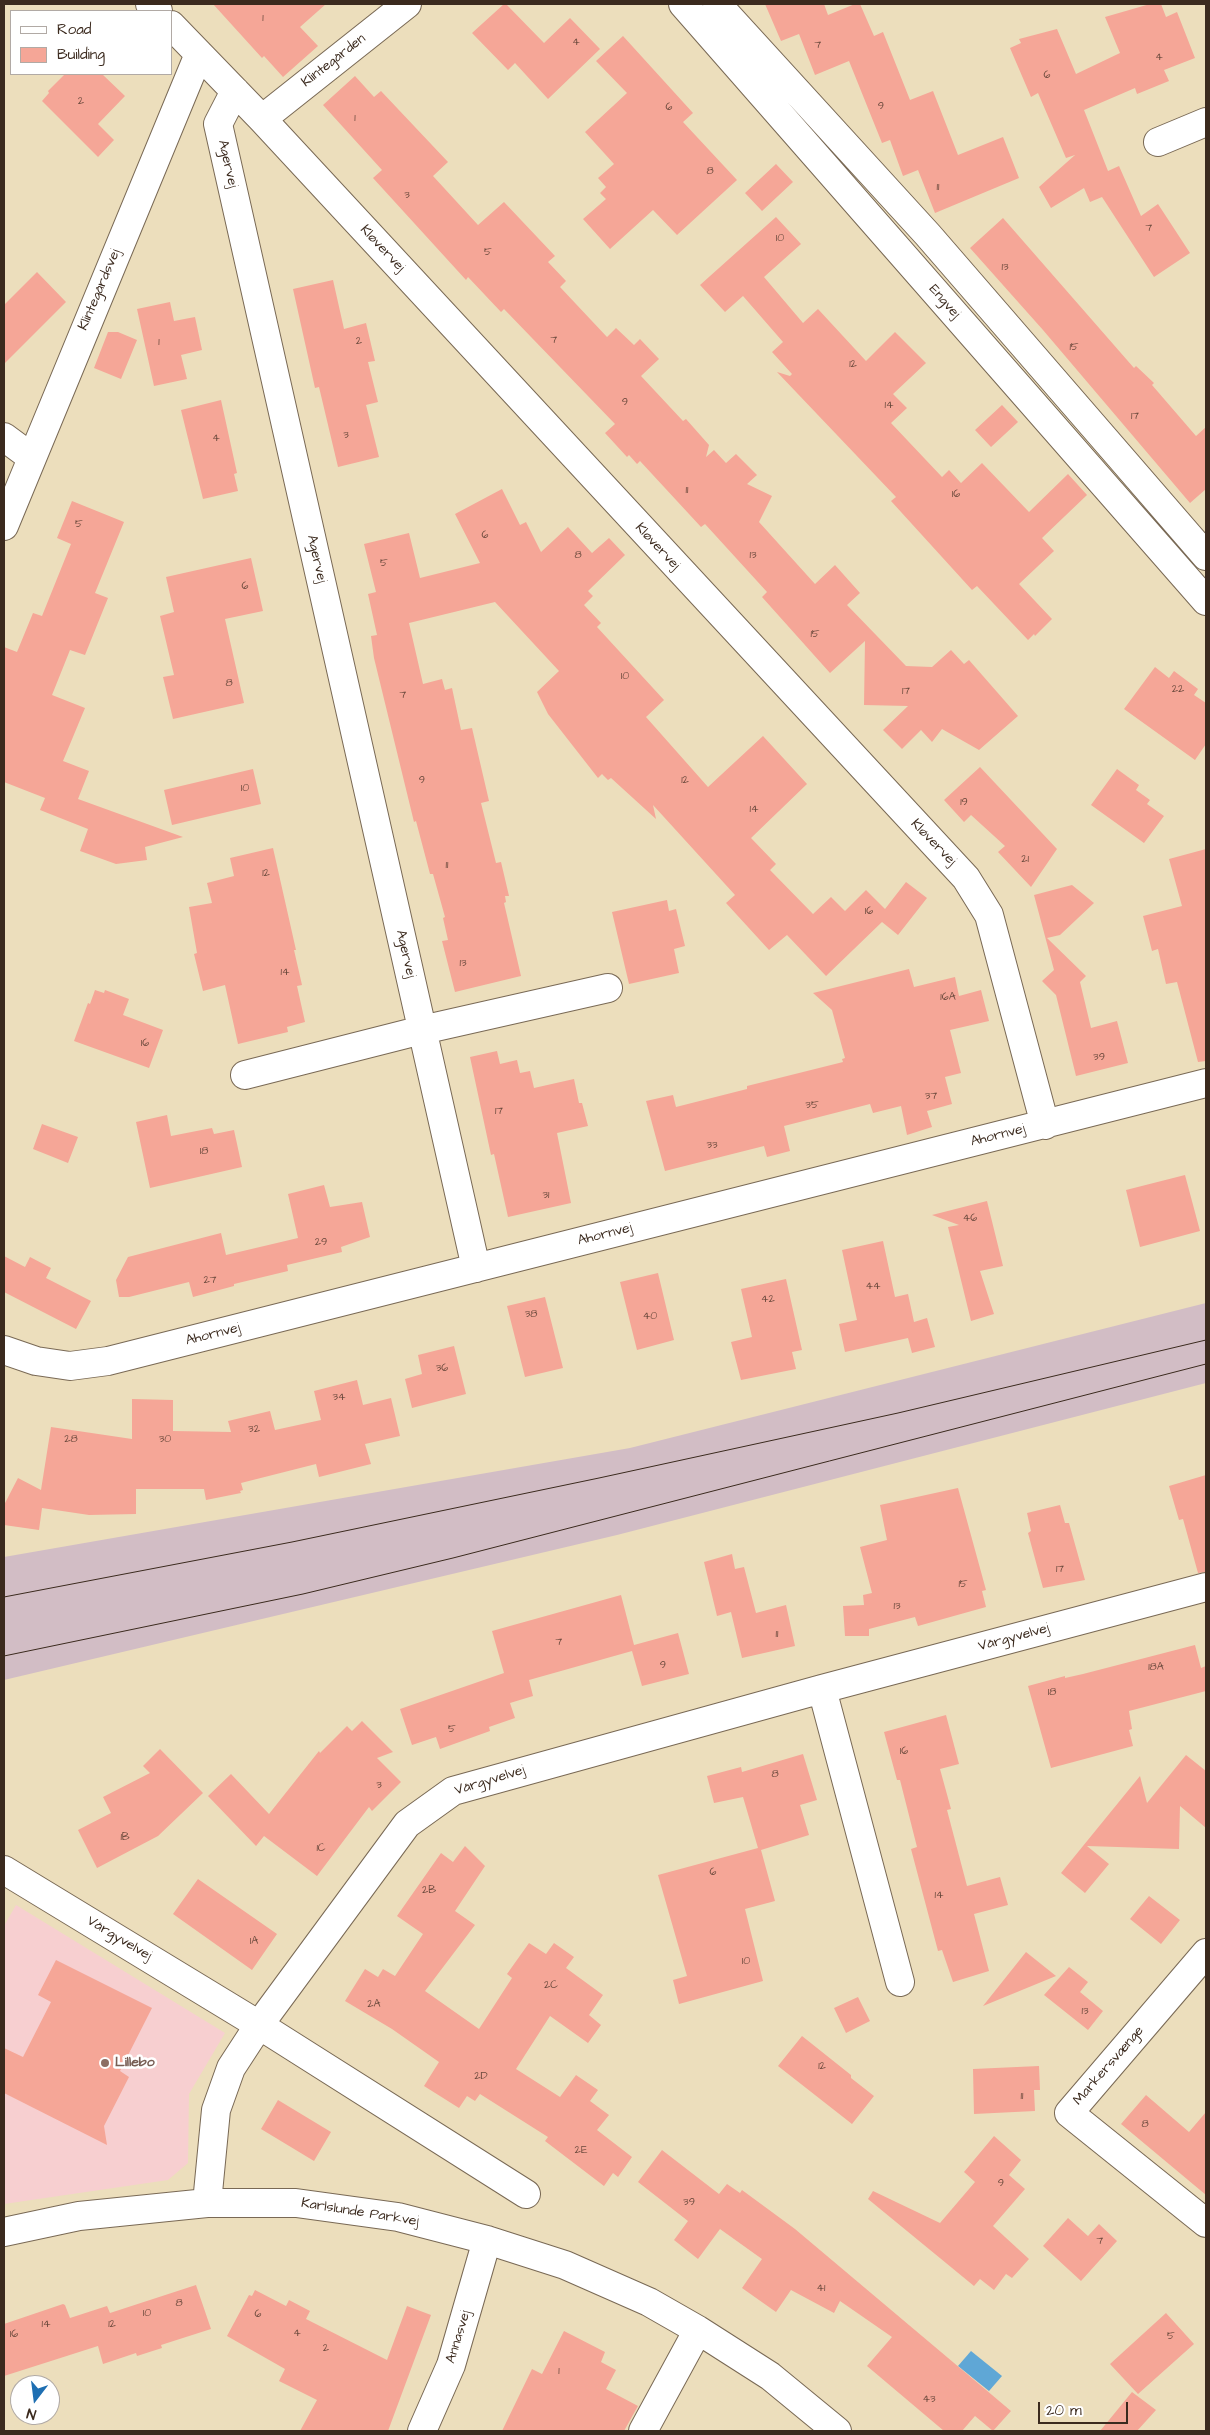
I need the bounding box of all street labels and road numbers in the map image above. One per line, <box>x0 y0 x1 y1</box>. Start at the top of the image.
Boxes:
street label: Klintegården <box>299 31 369 91</box>
street label: Agervej <box>213 138 241 190</box>
street label: Kløvervej <box>356 222 408 276</box>
street label: Klintegårdsvej <box>75 247 125 333</box>
street label: Engvej <box>925 281 963 323</box>
street label: Kløvervej <box>631 520 683 574</box>
street label: Agervej <box>302 533 330 585</box>
street label: Kløvervej <box>907 816 959 870</box>
street label: Agervej <box>391 928 419 980</box>
street label: Ahornvej <box>969 1121 1027 1151</box>
street label: Ahornvej <box>576 1220 634 1250</box>
street label: Ahornvej <box>184 1320 242 1350</box>
street label: Vårgyvelvej <box>977 1620 1051 1656</box>
street label: Vårgyvelvej <box>453 1762 527 1800</box>
street label: Vårgyvelvej <box>83 1913 155 1965</box>
street label: Markersvænge <box>1070 2023 1148 2109</box>
street label: Karlslunde Parkvej <box>300 2195 420 2231</box>
street label: Annasvej <box>443 2309 475 2365</box>

